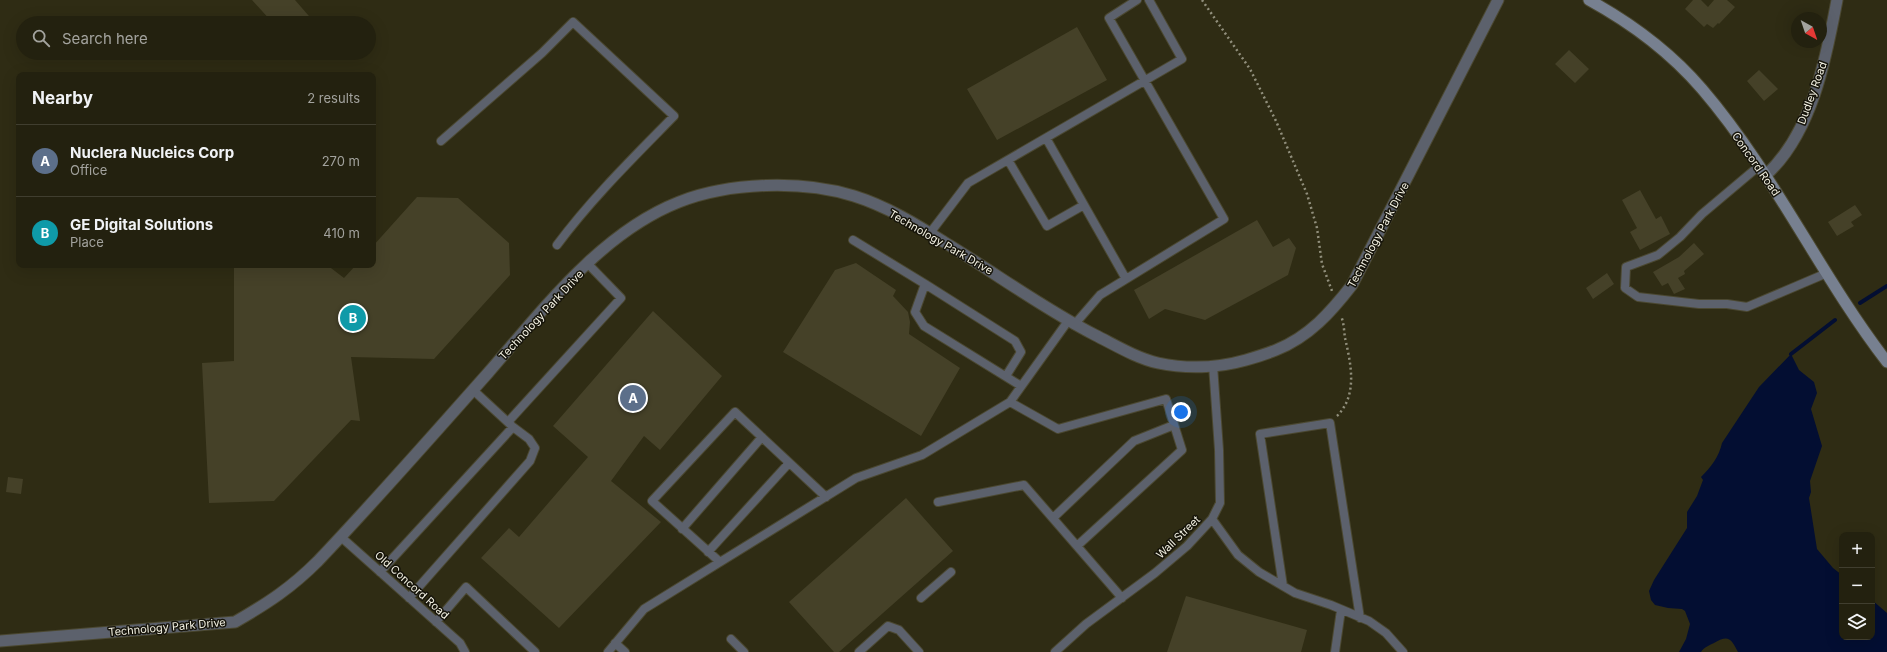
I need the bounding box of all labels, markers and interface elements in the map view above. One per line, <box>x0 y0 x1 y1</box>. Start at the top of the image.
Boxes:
north arrow <box>1791 12 1827 48</box>
search box <box>16 16 376 60</box>
icon: search <box>30 27 52 49</box>
text: Search here <box>62 29 148 48</box>
street label: Dudley Road <box>1794 60 1830 126</box>
text: Nearby <box>32 88 93 108</box>
text: 2 results <box>307 90 360 106</box>
street label: Concord Road <box>1729 130 1783 198</box>
text: Nuclera Nucleics Corp <box>70 143 234 162</box>
text: A <box>40 153 50 169</box>
text: 270 m <box>322 153 360 169</box>
text: Office <box>70 162 107 178</box>
street label: Technology Park Drive <box>1344 180 1412 290</box>
street label: Technology Park Drive <box>887 206 995 278</box>
text: GE Digital Solutions <box>70 215 213 234</box>
text: B <box>41 225 49 241</box>
text: 410 m <box>323 225 360 241</box>
text: Place <box>70 234 104 250</box>
street label: Technology Park Drive <box>496 267 586 363</box>
pin: B <box>340 303 366 333</box>
pin: A <box>620 383 646 413</box>
your location <box>1171 402 1191 422</box>
street label: Wall Street <box>1153 512 1203 561</box>
map controls <box>1839 532 1875 640</box>
button: + <box>1839 532 1875 568</box>
street label: Old Concord Road <box>372 548 452 622</box>
button: − <box>1839 568 1875 604</box>
button: layers <box>1839 604 1875 640</box>
street label: Technology Park Drive <box>108 615 226 639</box>

